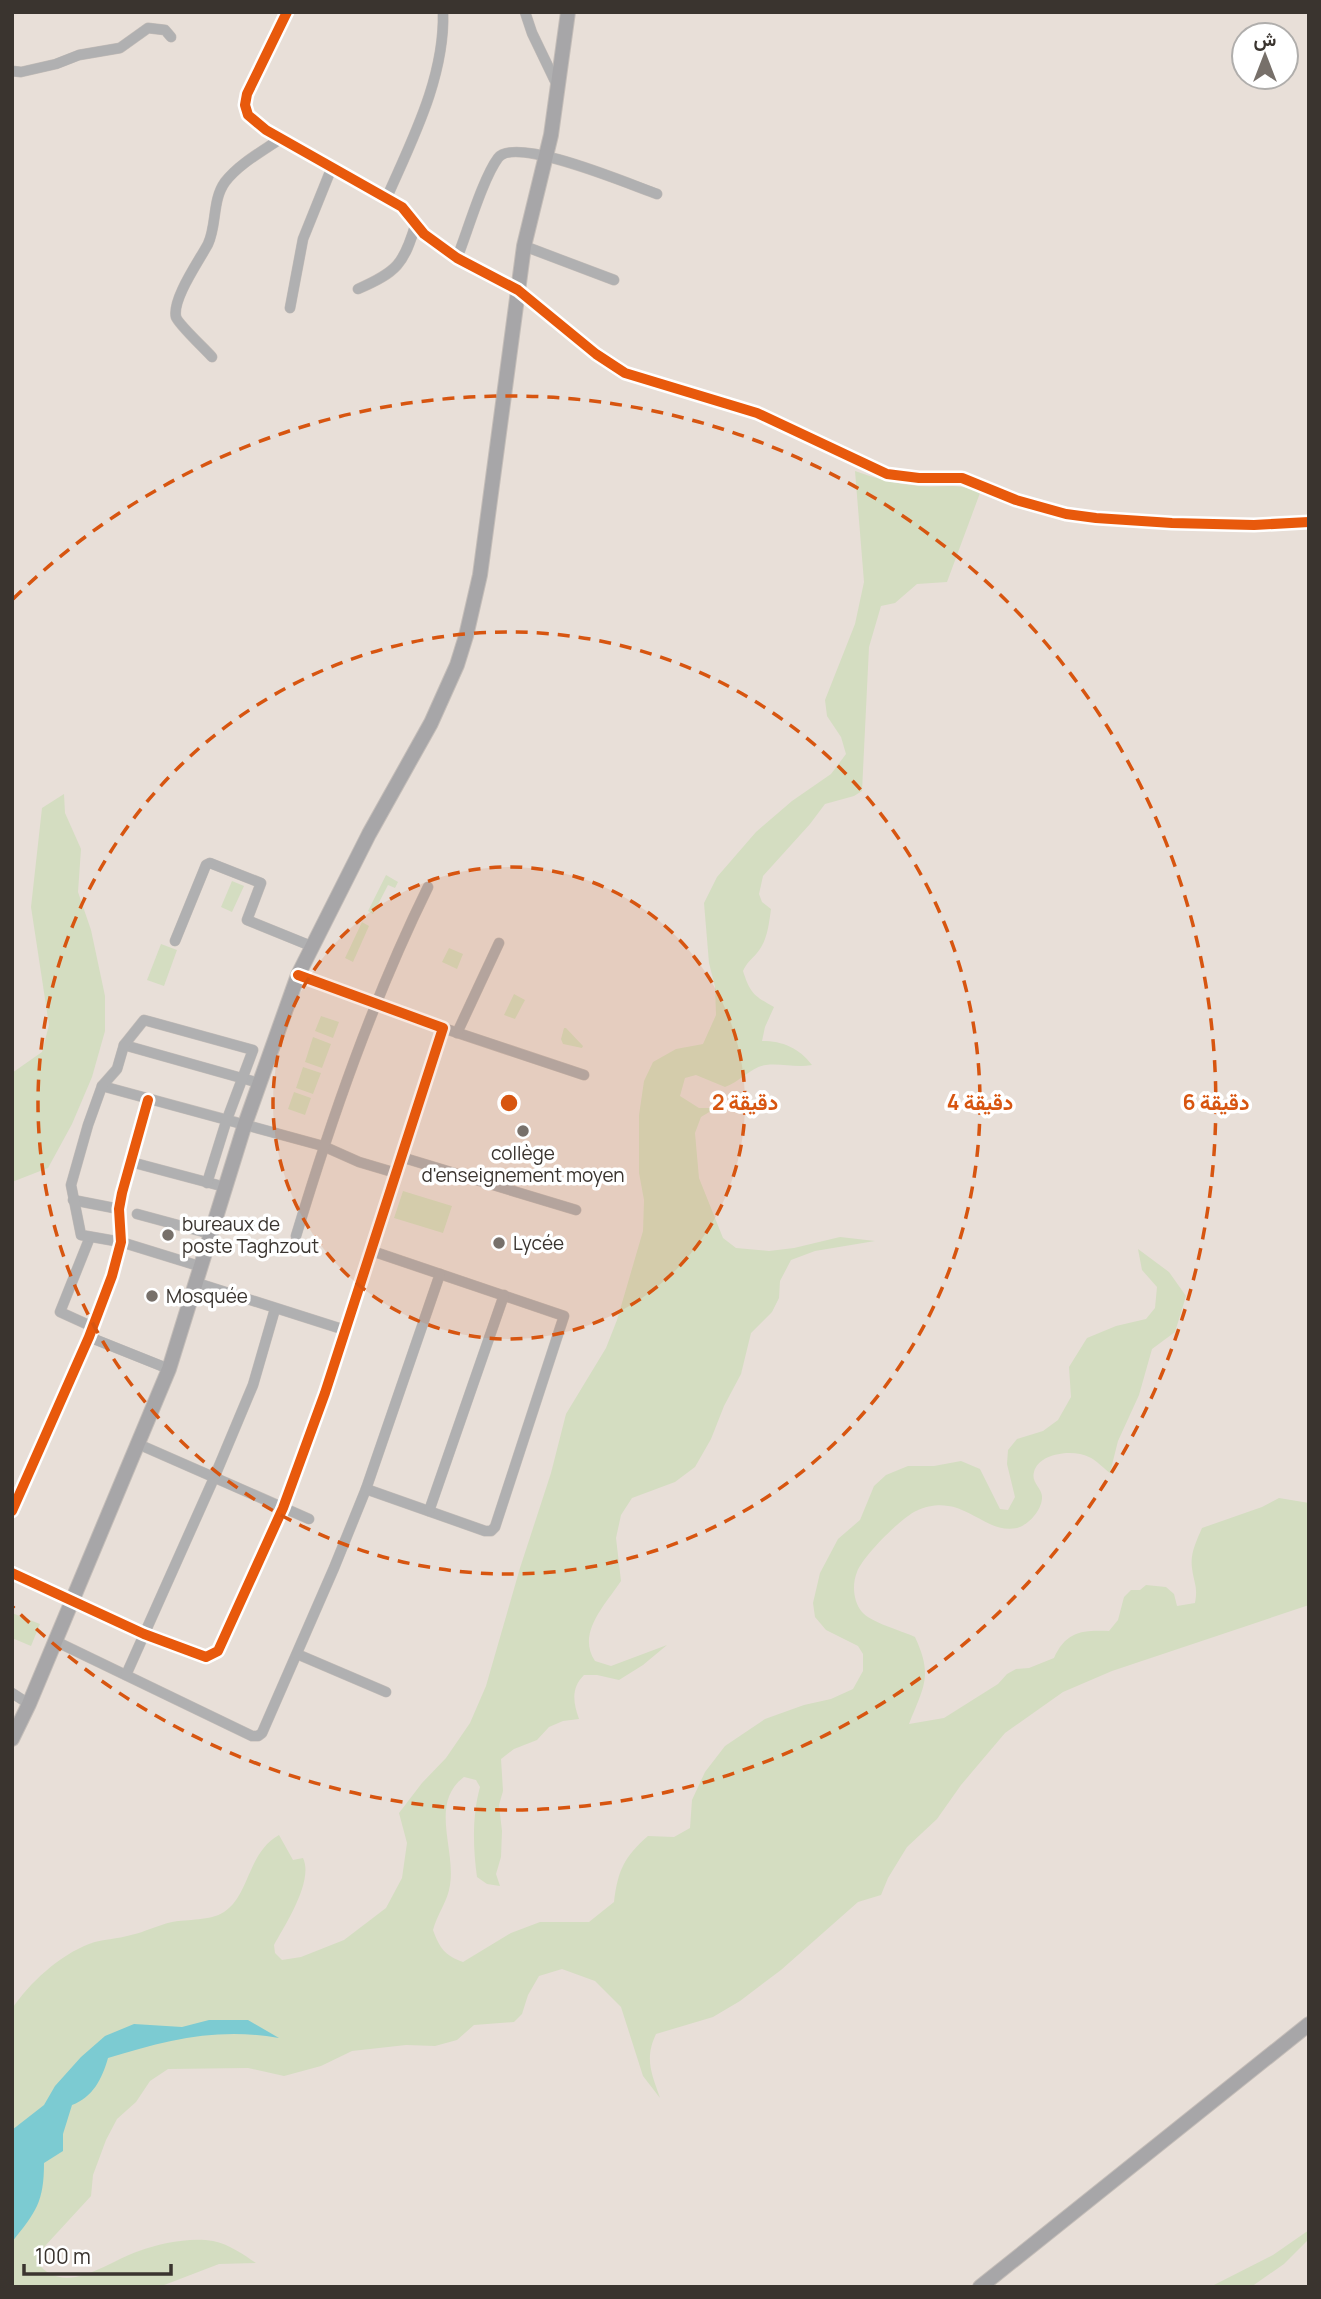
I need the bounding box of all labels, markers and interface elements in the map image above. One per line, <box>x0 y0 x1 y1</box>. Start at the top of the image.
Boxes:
north arrow <box>1230 21 1300 91</box>
text: ش <box>1254 26 1277 52</box>
text: 2 دقيقة <box>712 1088 778 1116</box>
text: 4 دقيقة <box>947 1088 1013 1116</box>
text: 6 دقيقة <box>1183 1088 1249 1116</box>
centre of rings <box>497 1091 521 1115</box>
marker: collège d'enseignement moyen <box>515 1123 531 1139</box>
place label: collège d'enseignement moyen <box>421 1140 625 1188</box>
place label: bureaux de poste Taghzout <box>182 1211 319 1259</box>
marker: bureaux de poste Taghzout <box>160 1227 176 1243</box>
place label: Lycée <box>513 1230 564 1256</box>
marker: Lycée <box>491 1235 507 1251</box>
place label: Mosquée <box>166 1283 248 1309</box>
marker: Mosquée <box>144 1288 160 1304</box>
scale bar <box>24 2232 172 2276</box>
text: 100 m <box>35 2242 91 2270</box>

